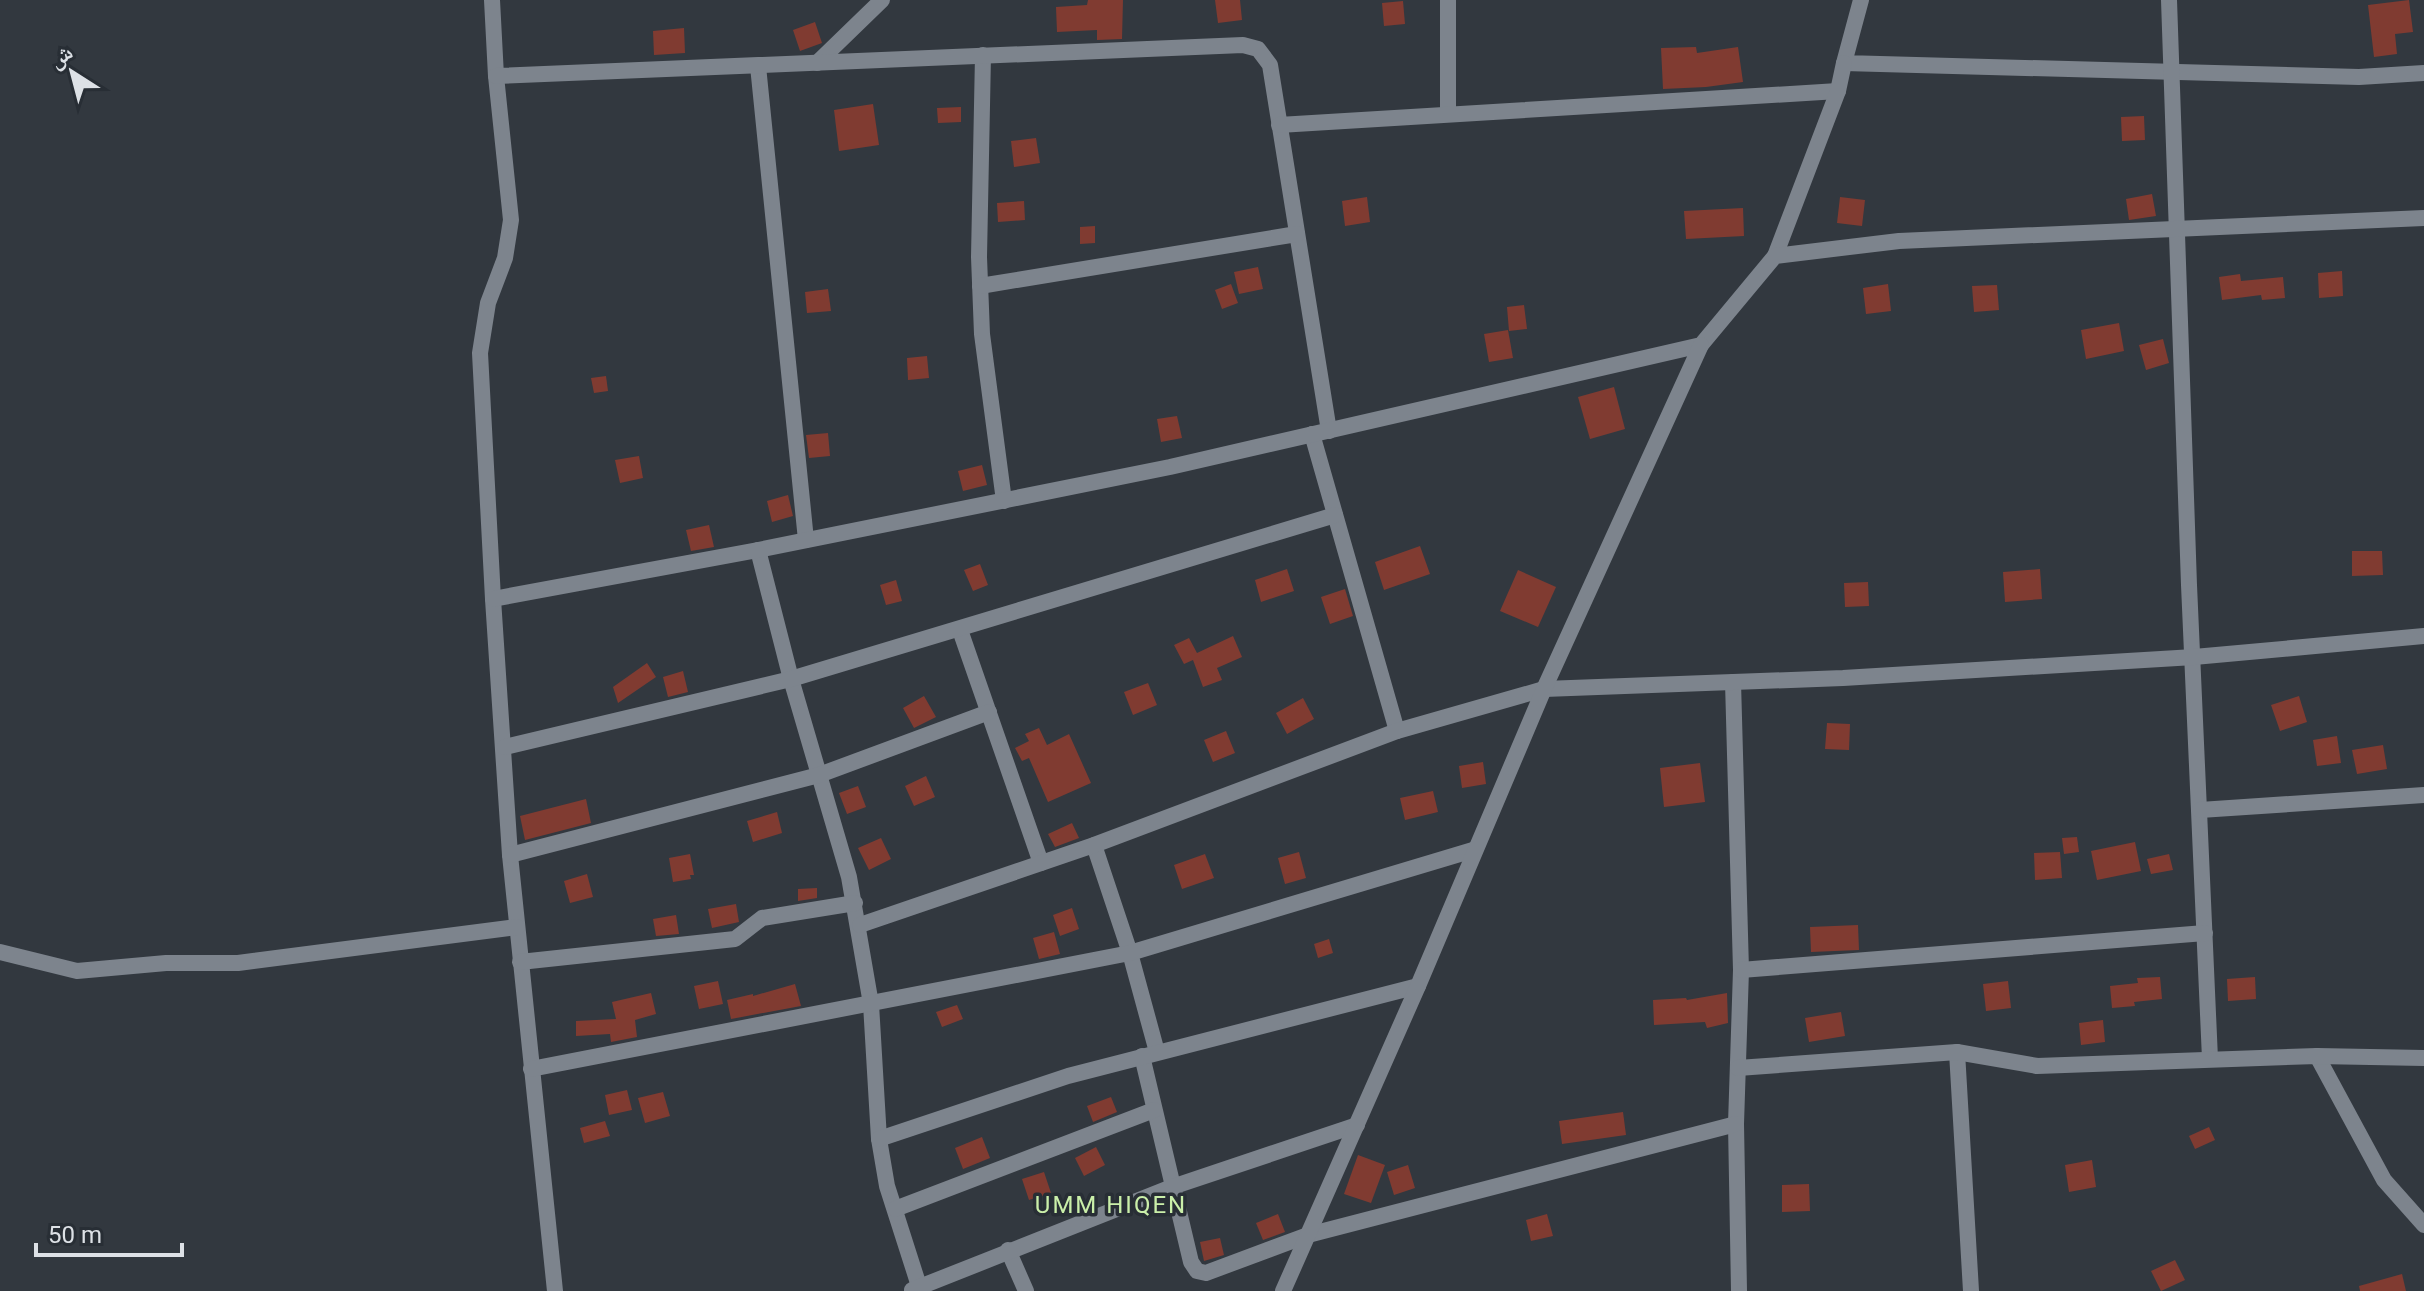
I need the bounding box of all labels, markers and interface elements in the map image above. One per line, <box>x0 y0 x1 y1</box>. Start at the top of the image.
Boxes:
north arrow <box>32 32 112 112</box>
text: ش <box>44 39 78 74</box>
district label: UMM HIQEN <box>1035 1191 1187 1219</box>
scale bar <box>36 1207 182 1257</box>
text: 50 m <box>48 1221 102 1249</box>

